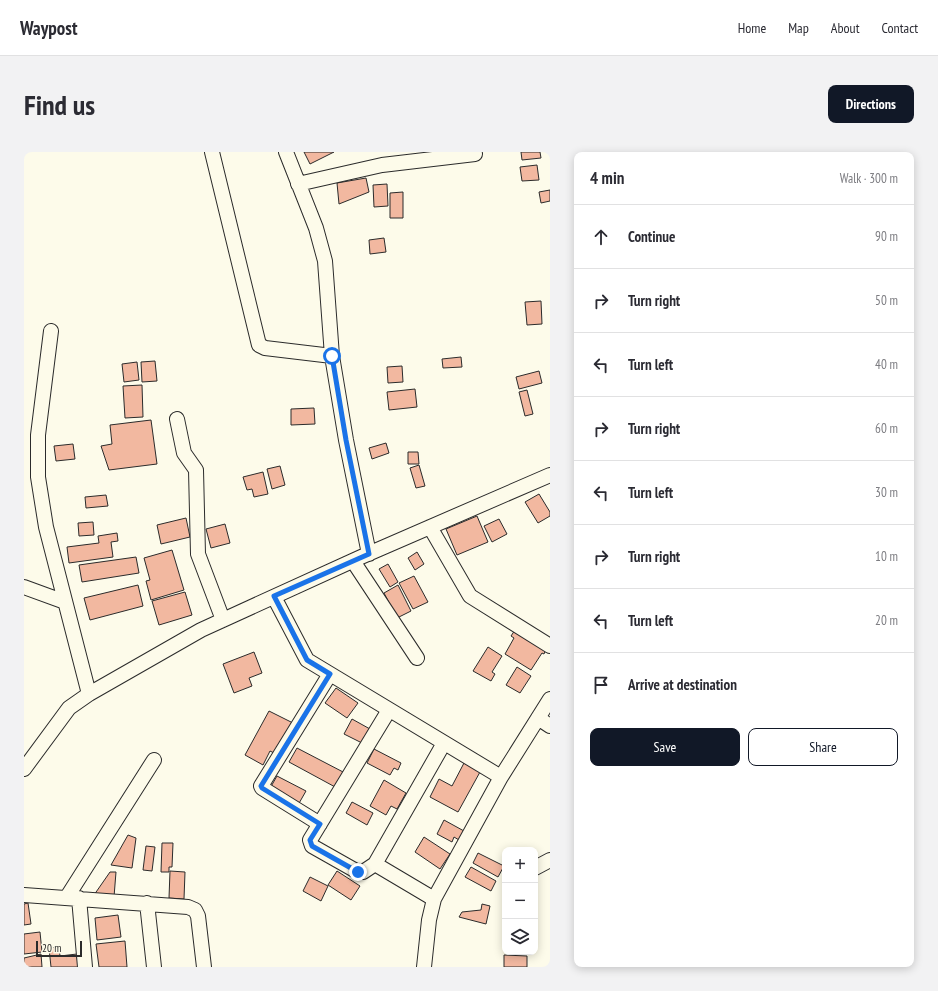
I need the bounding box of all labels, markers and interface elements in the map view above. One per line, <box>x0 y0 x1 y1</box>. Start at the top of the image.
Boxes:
text: Waypost <box>20 16 77 40</box>
text: Home <box>738 19 766 37</box>
text: Map <box>788 19 809 37</box>
text: About <box>831 19 860 37</box>
text: Contact <box>882 19 918 37</box>
button: Directions <box>828 85 914 123</box>
text: Find us <box>24 86 95 123</box>
text: 4 min <box>590 167 624 189</box>
text: Walk · 300 m <box>840 170 898 187</box>
icon: ahead <box>590 226 612 248</box>
text: Continue <box>628 227 675 246</box>
text: 90 m <box>875 228 898 245</box>
icon: right <box>590 290 612 312</box>
text: Turn right <box>628 291 680 310</box>
text: 50 m <box>875 292 898 309</box>
route start <box>323 347 341 365</box>
icon: left <box>590 354 612 376</box>
text: Turn left <box>628 355 673 374</box>
text: 40 m <box>875 356 898 373</box>
icon: right <box>590 418 612 440</box>
text: Turn right <box>628 419 680 438</box>
text: 60 m <box>875 420 898 437</box>
icon: left <box>590 482 612 504</box>
text: Turn left <box>628 483 673 502</box>
text: 30 m <box>875 484 898 501</box>
icon: right <box>590 546 612 568</box>
text: Turn right <box>628 547 680 566</box>
text: 10 m <box>875 548 898 565</box>
icon: left <box>590 610 612 632</box>
text: Turn left <box>628 611 673 630</box>
text: 20 m <box>875 612 898 629</box>
icon: arrive <box>590 674 612 696</box>
text: Arrive at destination <box>628 675 737 694</box>
button: Save <box>590 728 740 766</box>
button: Share <box>748 728 898 766</box>
map controls <box>502 847 538 955</box>
button: + <box>502 847 538 883</box>
route end <box>349 863 367 881</box>
button: − <box>502 883 538 919</box>
button: layers <box>502 919 538 955</box>
scale bar <box>36 939 82 958</box>
text: 20 m <box>42 941 61 955</box>

